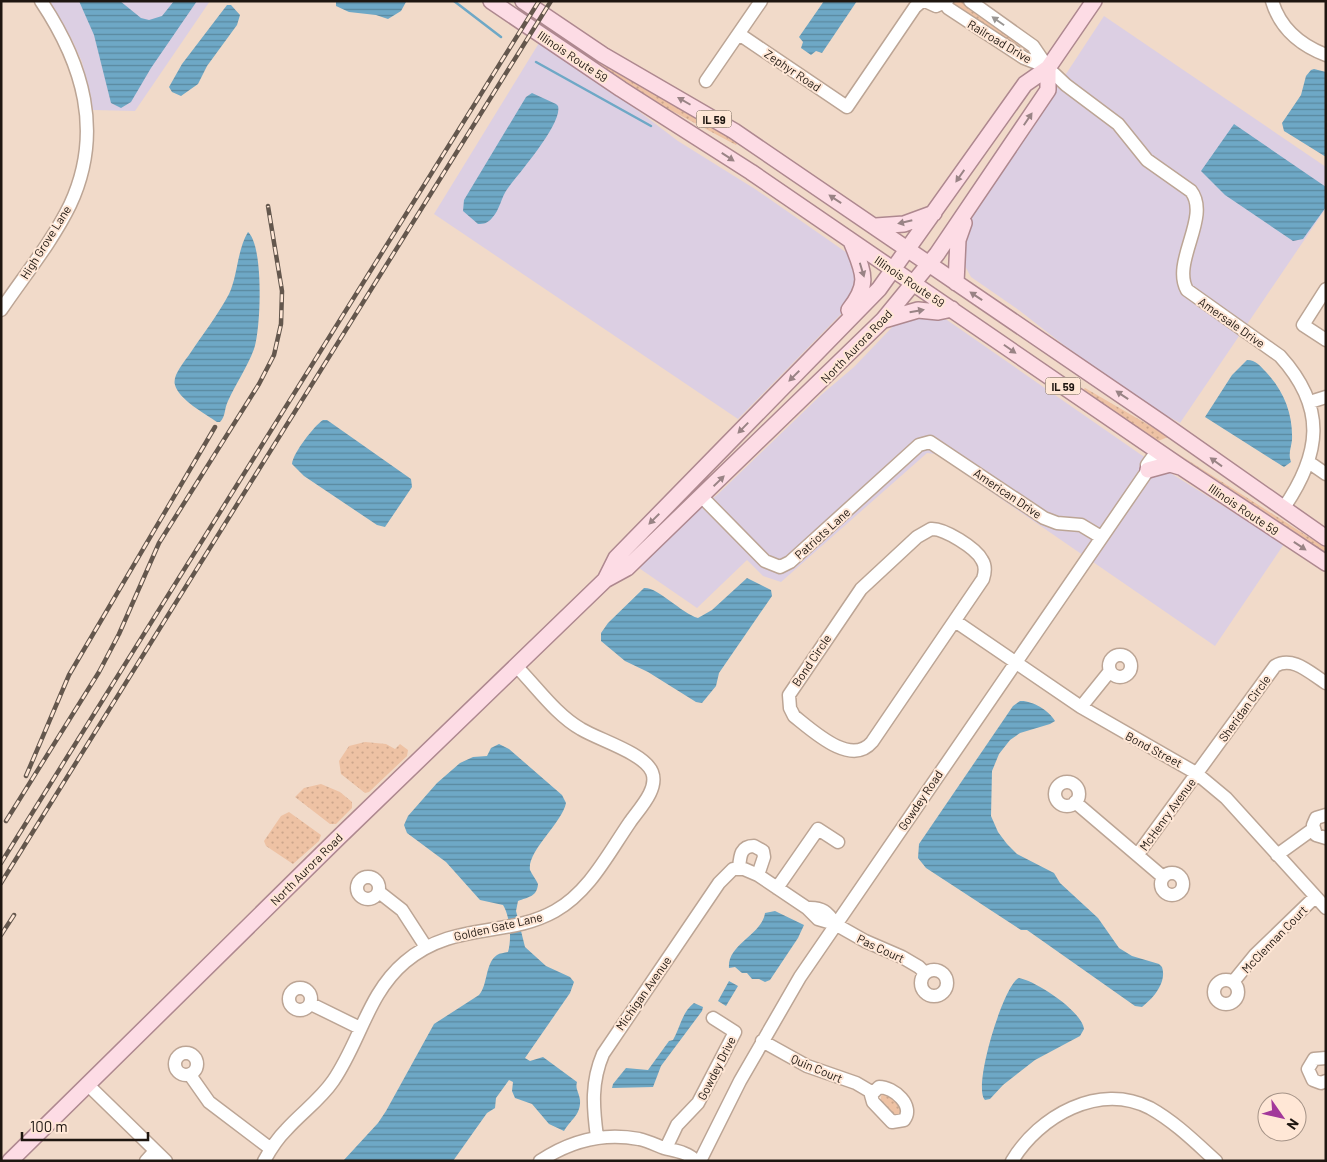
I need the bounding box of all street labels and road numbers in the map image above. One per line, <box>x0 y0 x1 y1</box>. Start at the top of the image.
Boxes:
street label: Railroad Drive <box>966 16 1034 66</box>
street label: Illinois Route 59 <box>535 27 611 85</box>
street label: Zephyr Road <box>762 46 824 94</box>
road number: IL 59 <box>696 110 732 128</box>
street label: High Grove Lane <box>17 203 73 281</box>
street label: Illinois Route 59 <box>872 252 948 310</box>
street label: Amersale Drive <box>1196 294 1268 350</box>
street label: North Aurora Road <box>817 306 895 386</box>
road number: IL 59 <box>1046 378 1080 394</box>
street label: American Drive <box>971 465 1045 521</box>
street label: Illinois Route 59 <box>1206 480 1282 538</box>
street label: Patriots Lane <box>791 504 853 562</box>
street label: Bond Circle <box>789 631 833 689</box>
street label: Sheridan Circle <box>1215 672 1273 744</box>
street label: Bond Street <box>1123 728 1185 770</box>
street label: Gowdey Road <box>895 767 945 833</box>
street label: McHenry Avenue <box>1136 775 1198 853</box>
street label: North Aurora Road <box>267 830 345 908</box>
street label: McClennan Court <box>1238 902 1310 976</box>
street label: Golden Gate Lane <box>452 909 544 943</box>
street label: Pas Court <box>855 931 907 965</box>
street label: Michigan Avenue <box>612 953 674 1033</box>
street label: Gowdey Drive <box>694 1034 738 1102</box>
street label: Quin Court <box>789 1051 845 1085</box>

